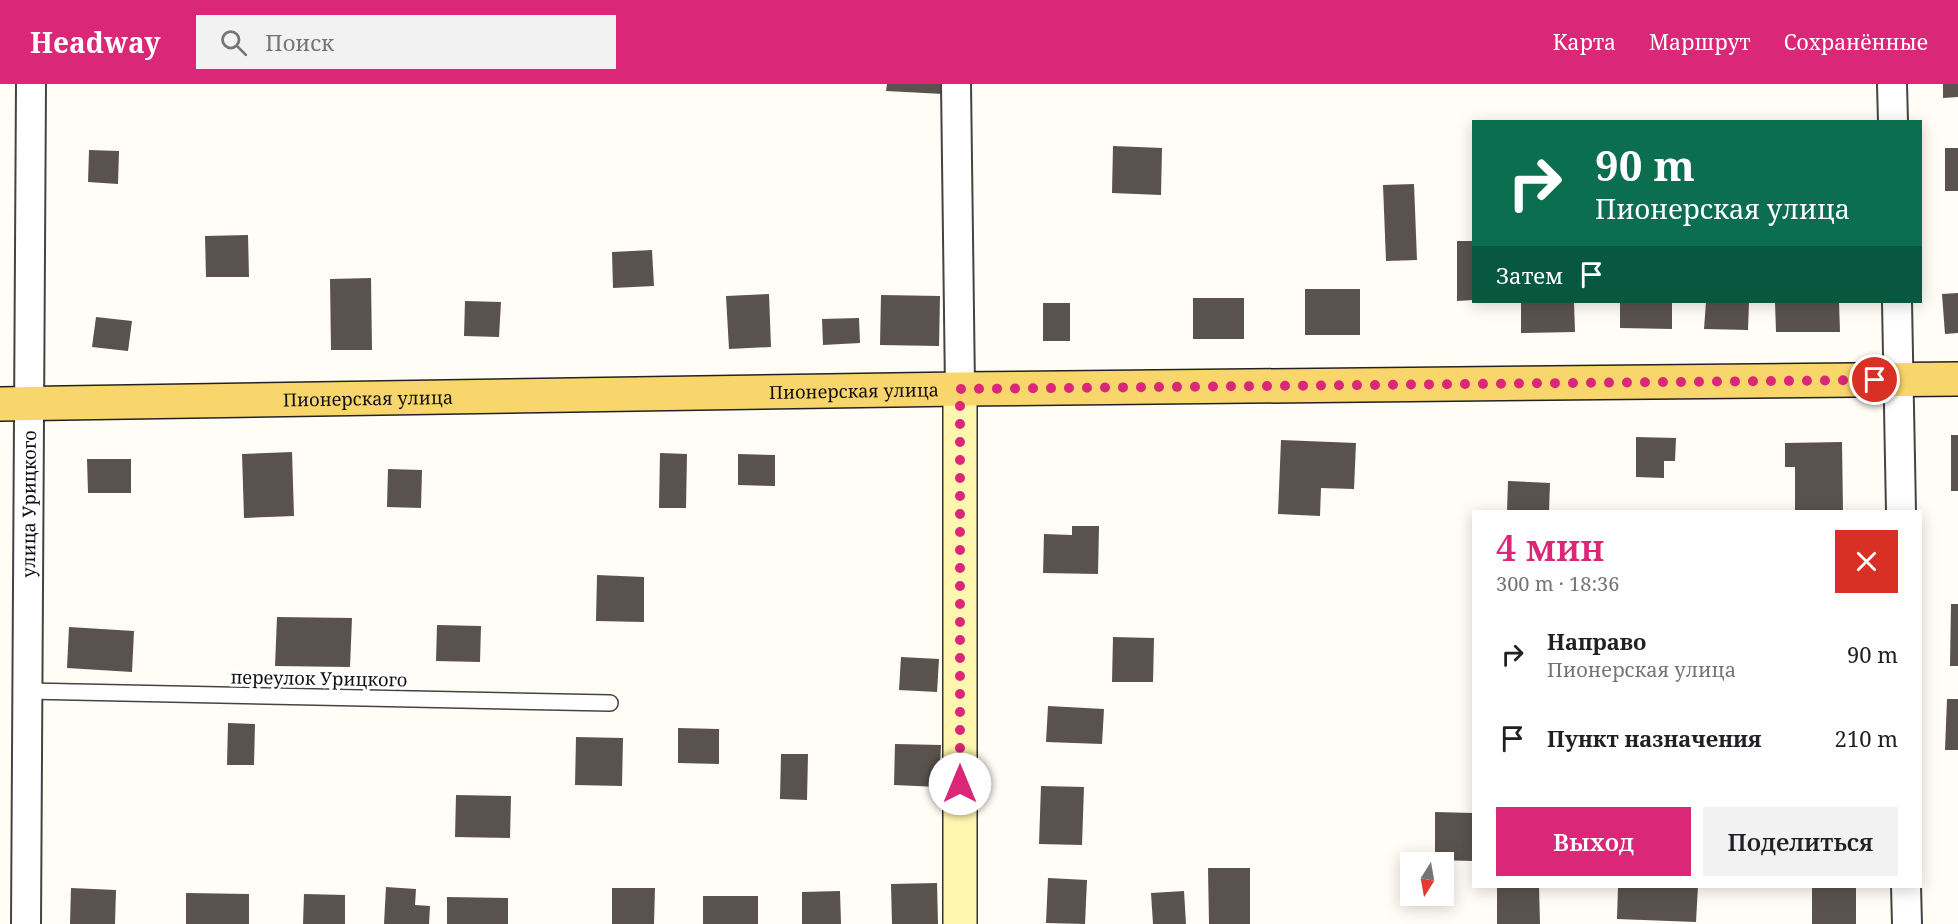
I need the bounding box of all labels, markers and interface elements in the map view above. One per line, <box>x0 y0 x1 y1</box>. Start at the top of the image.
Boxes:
search box <box>196 15 616 69</box>
text: Headway <box>30 23 160 61</box>
icon: search <box>217 26 250 59</box>
text: Поиск <box>265 27 334 57</box>
text: Карта <box>1553 28 1616 56</box>
text: Маршрут <box>1649 28 1751 56</box>
text: Сохранённые <box>1784 28 1928 56</box>
text: 90 m <box>1595 136 1695 193</box>
icon: right <box>1496 144 1574 222</box>
text: Пионерская улица <box>1595 190 1850 227</box>
icon: arrive <box>1575 258 1608 291</box>
text: Затем <box>1496 260 1563 290</box>
pin <box>1849 354 1900 405</box>
icon: arrive <box>1858 363 1891 396</box>
street label: Пионерская улица <box>769 377 939 404</box>
street label: Пионерская улица <box>283 385 453 412</box>
street label: улица Урицкого <box>16 430 41 578</box>
text: 4 мин <box>1496 523 1605 572</box>
button: close <box>1835 530 1898 593</box>
text: 300 m · 18:36 <box>1496 570 1619 597</box>
text: Направо <box>1547 626 1646 656</box>
icon: right <box>1496 638 1529 671</box>
text: 90 m <box>1847 639 1898 669</box>
text: Пионерская улица <box>1547 656 1736 683</box>
street label: переулок Урицкого <box>230 664 408 692</box>
icon: arrive <box>1496 722 1529 755</box>
text: Пункт назначения <box>1547 723 1761 753</box>
text: 210 m <box>1835 723 1898 753</box>
position arrow <box>928 752 992 816</box>
button: Выход <box>1496 807 1691 876</box>
button: Поделиться <box>1703 807 1898 876</box>
north arrow <box>1400 852 1454 906</box>
map controls <box>1400 852 1454 906</box>

